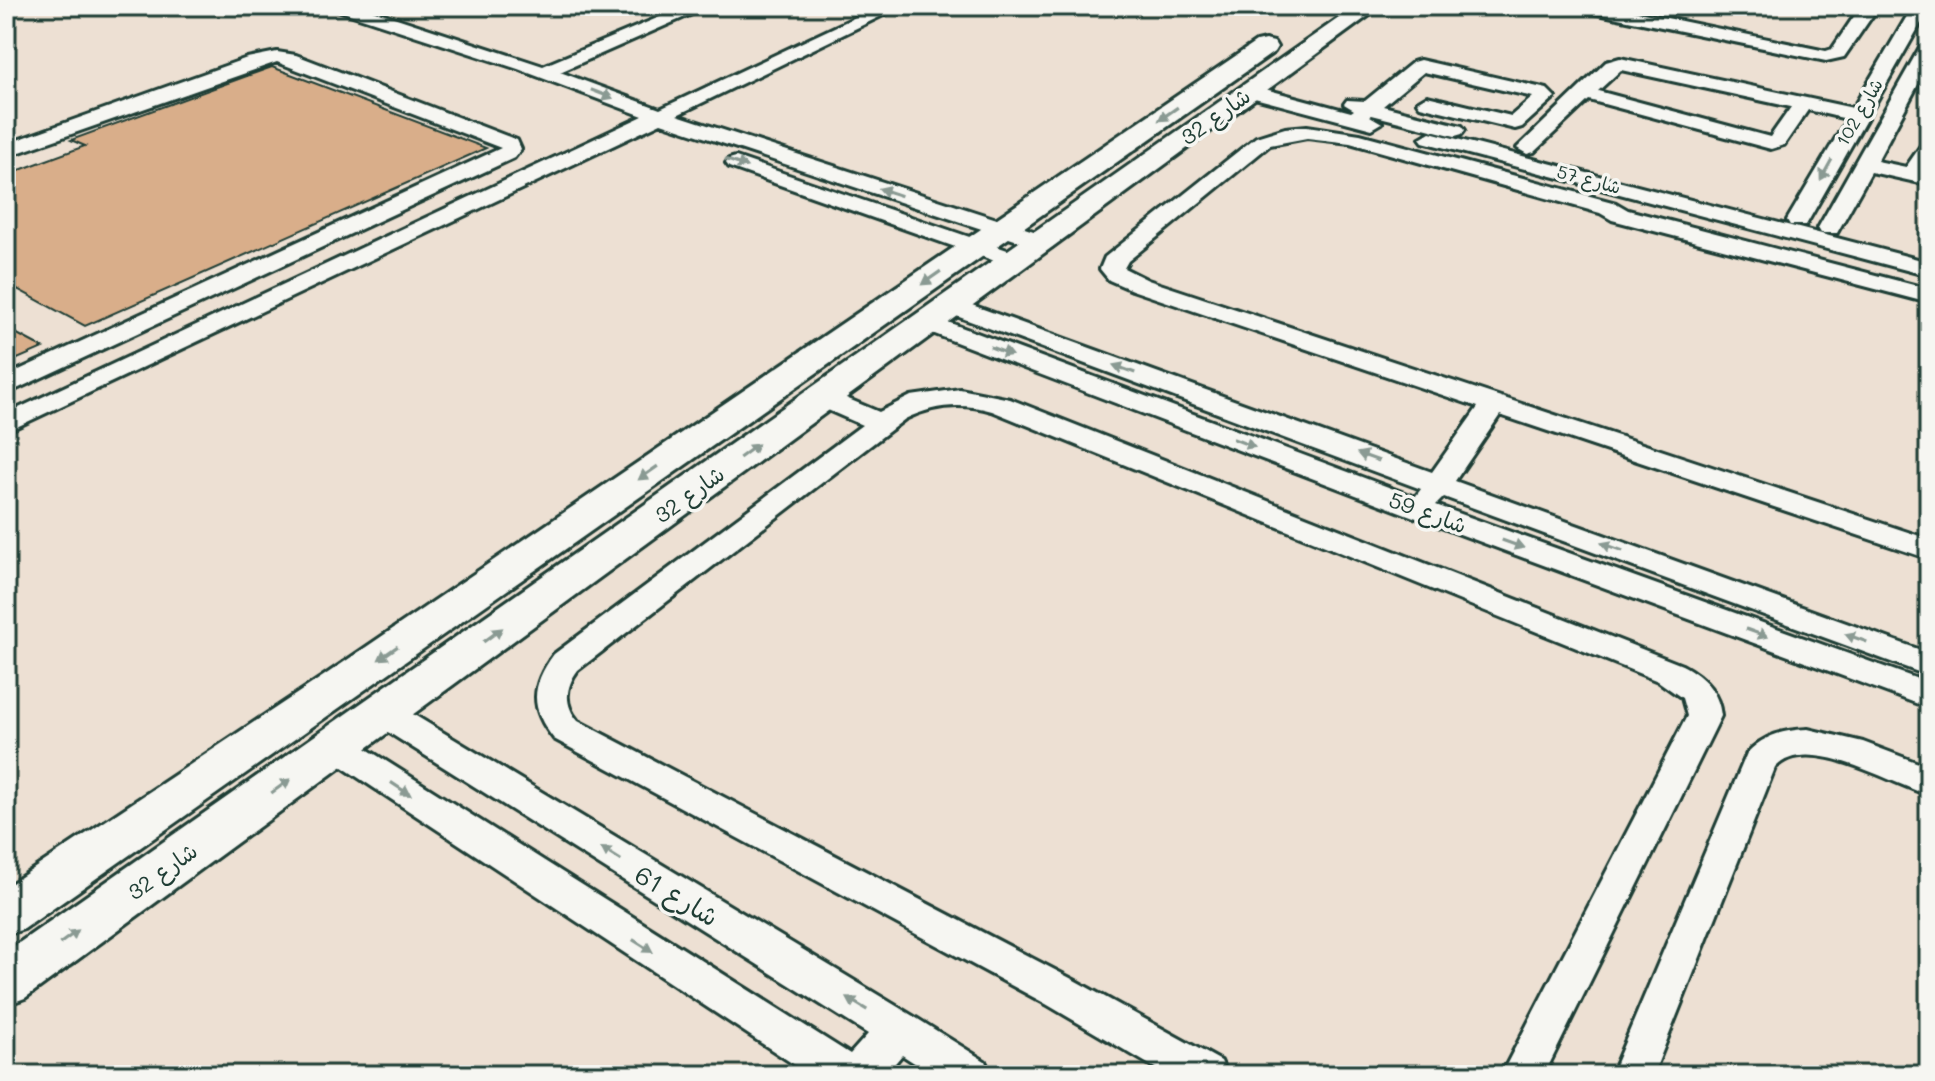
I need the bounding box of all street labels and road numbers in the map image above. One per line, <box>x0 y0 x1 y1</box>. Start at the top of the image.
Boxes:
street label: شارع 102 <box>1830 74 1889 151</box>
street label: شارع 32 <box>1174 81 1257 153</box>
street label: شارع 57 <box>1554 159 1624 200</box>
street label: شارع 32 <box>648 459 731 531</box>
street label: شارع 59 <box>1385 485 1471 541</box>
street label: شارع 32 <box>121 836 204 908</box>
street label: شارع 61 <box>628 857 725 935</box>

